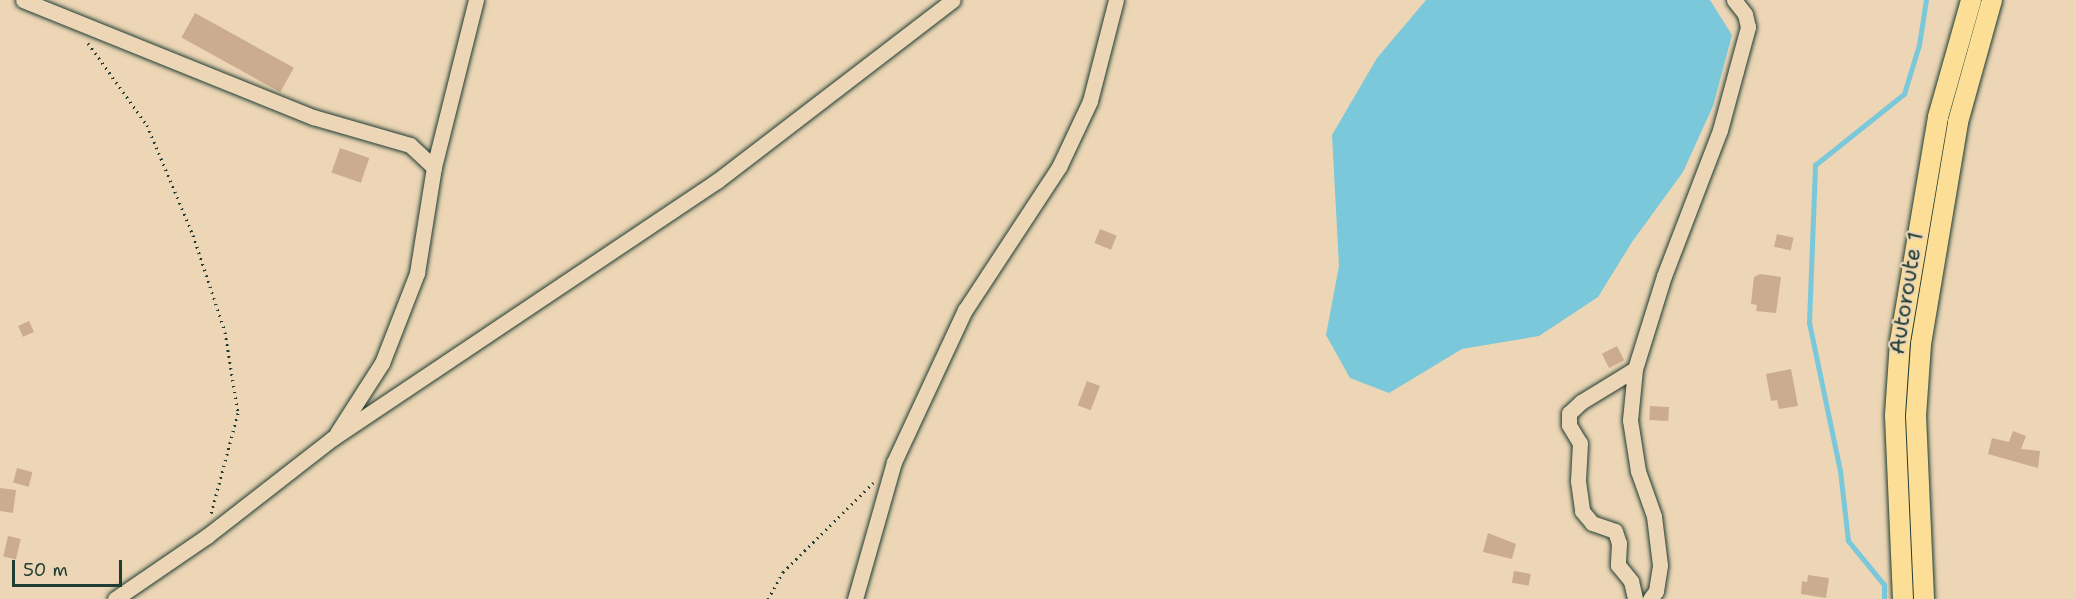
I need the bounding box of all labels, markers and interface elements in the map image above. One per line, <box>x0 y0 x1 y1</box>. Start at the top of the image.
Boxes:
street label: Autoroute 1 <box>1883 230 1929 356</box>
scale bar <box>15 548 124 586</box>
text: 50 m <box>23 558 68 582</box>

